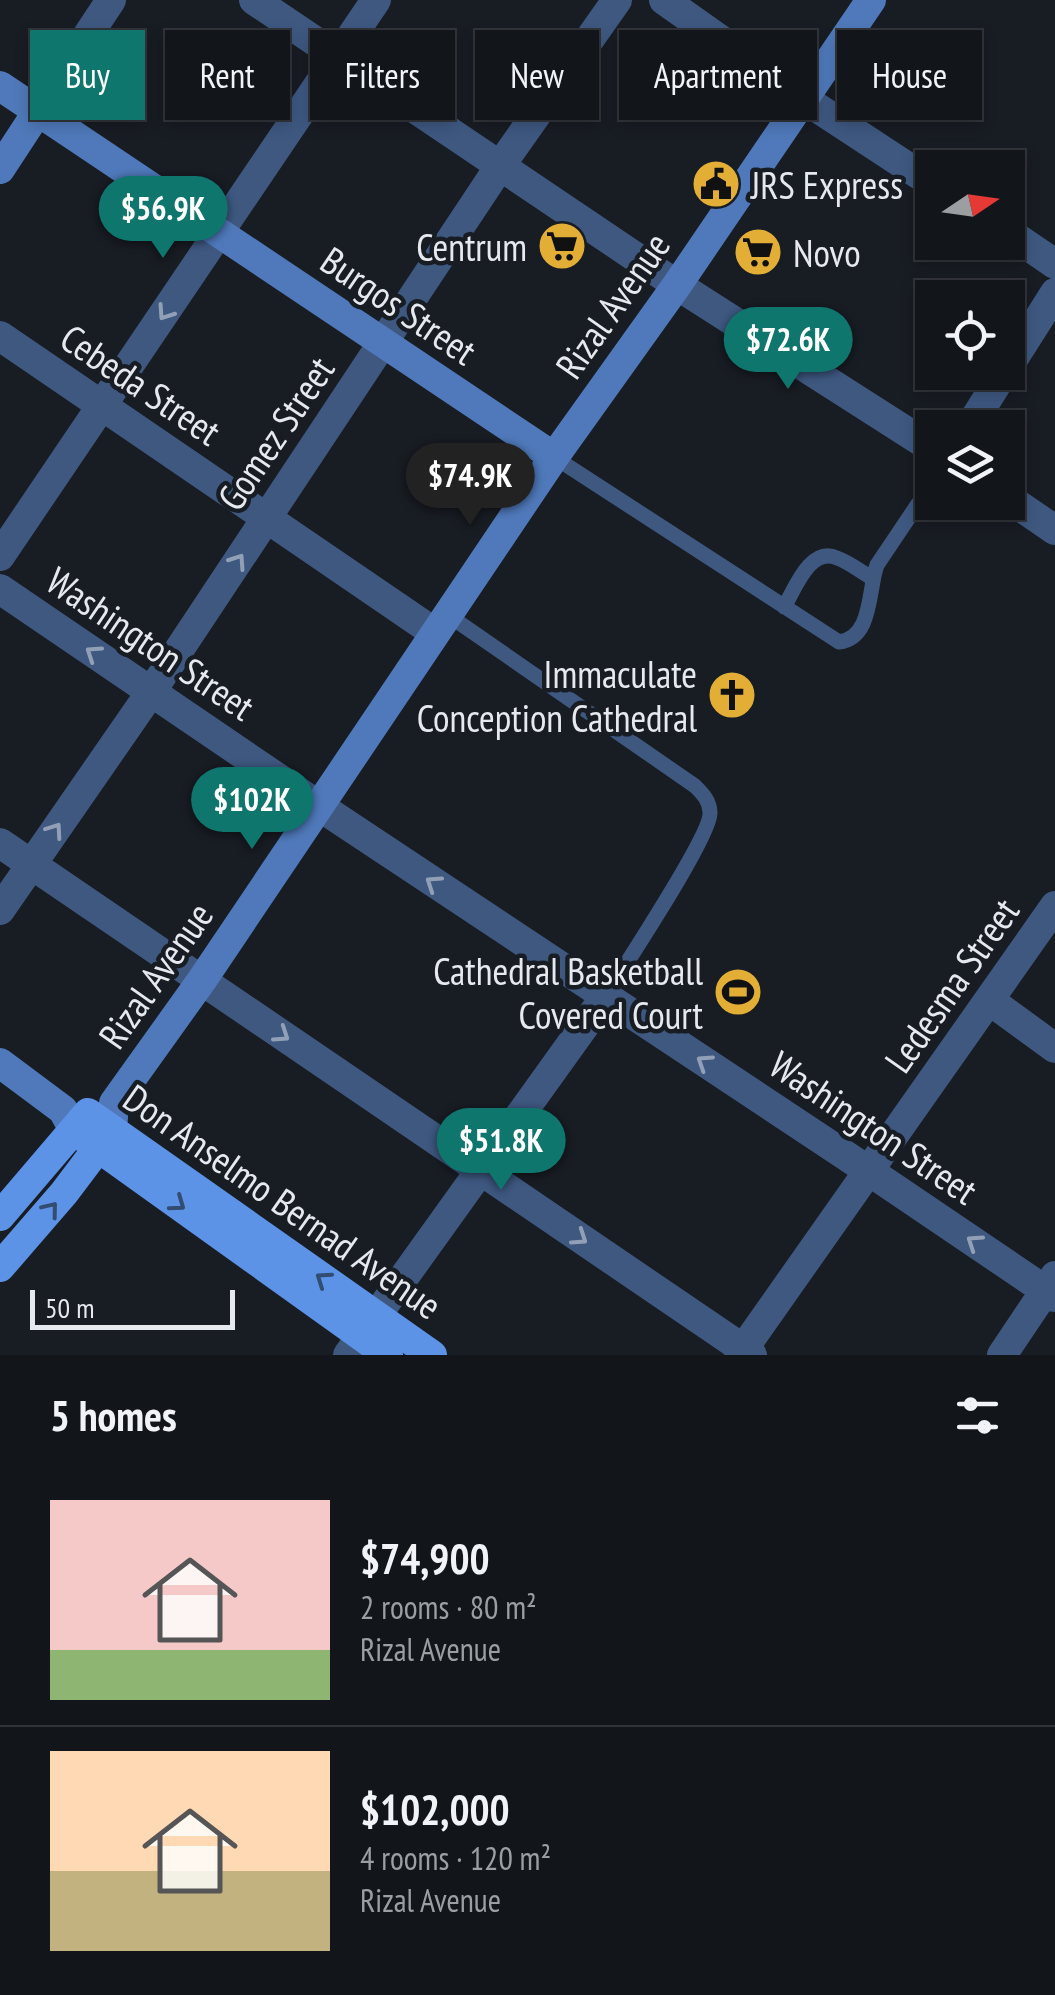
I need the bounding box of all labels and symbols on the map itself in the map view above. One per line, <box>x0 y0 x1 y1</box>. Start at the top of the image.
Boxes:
north arrow <box>915 150 1025 260</box>
public building icon: JRS Express <box>690 158 742 210</box>
place label: JRS Express <box>750 160 903 209</box>
pin: $56.9K <box>82 176 244 261</box>
supermarket icon: Centrum <box>536 220 588 272</box>
place label: Centrum <box>416 222 527 271</box>
street label: Rizal Avenue <box>544 222 680 388</box>
supermarket icon: Novo <box>732 226 784 278</box>
place label: Novo <box>793 228 861 277</box>
street label: Burgos Street <box>312 235 487 375</box>
one-way arrow <box>159 301 177 320</box>
pin: $72.6K <box>707 307 869 392</box>
street label: Cebeda Street <box>52 313 231 456</box>
street label: Gomez Street <box>206 346 344 519</box>
pin: $74.9K <box>389 443 551 528</box>
one-way arrow <box>225 554 244 572</box>
street label: Washington Street <box>38 555 265 731</box>
one-way arrow <box>86 646 104 665</box>
place label: Immaculate Conception Cathedral <box>417 649 697 742</box>
church icon: Immaculate Conception Cathedral <box>706 669 758 721</box>
pin: $102K <box>182 767 322 852</box>
one-way arrow <box>43 823 61 841</box>
one-way arrow <box>426 876 444 895</box>
street label: Ledesma Street <box>873 888 1029 1082</box>
street label: Rizal Avenue <box>87 892 223 1058</box>
place label: Cathedral Basketball Covered Court <box>433 946 704 1039</box>
sports icon: Cathedral Basketball Covered Court <box>712 966 764 1018</box>
one-way arrow <box>271 1023 290 1041</box>
street label: Washington Street <box>761 1039 988 1215</box>
one-way arrow <box>697 1055 715 1074</box>
street label: Don Anselmo Bernad Avenue <box>115 1073 451 1329</box>
pin: $51.8K <box>420 1108 582 1193</box>
one-way arrow <box>166 1192 185 1210</box>
one-way arrow <box>39 1202 57 1220</box>
one-way arrow <box>568 1226 587 1244</box>
one-way arrow <box>967 1236 986 1254</box>
one-way arrow <box>316 1273 335 1291</box>
scale bar <box>30 1285 235 1330</box>

